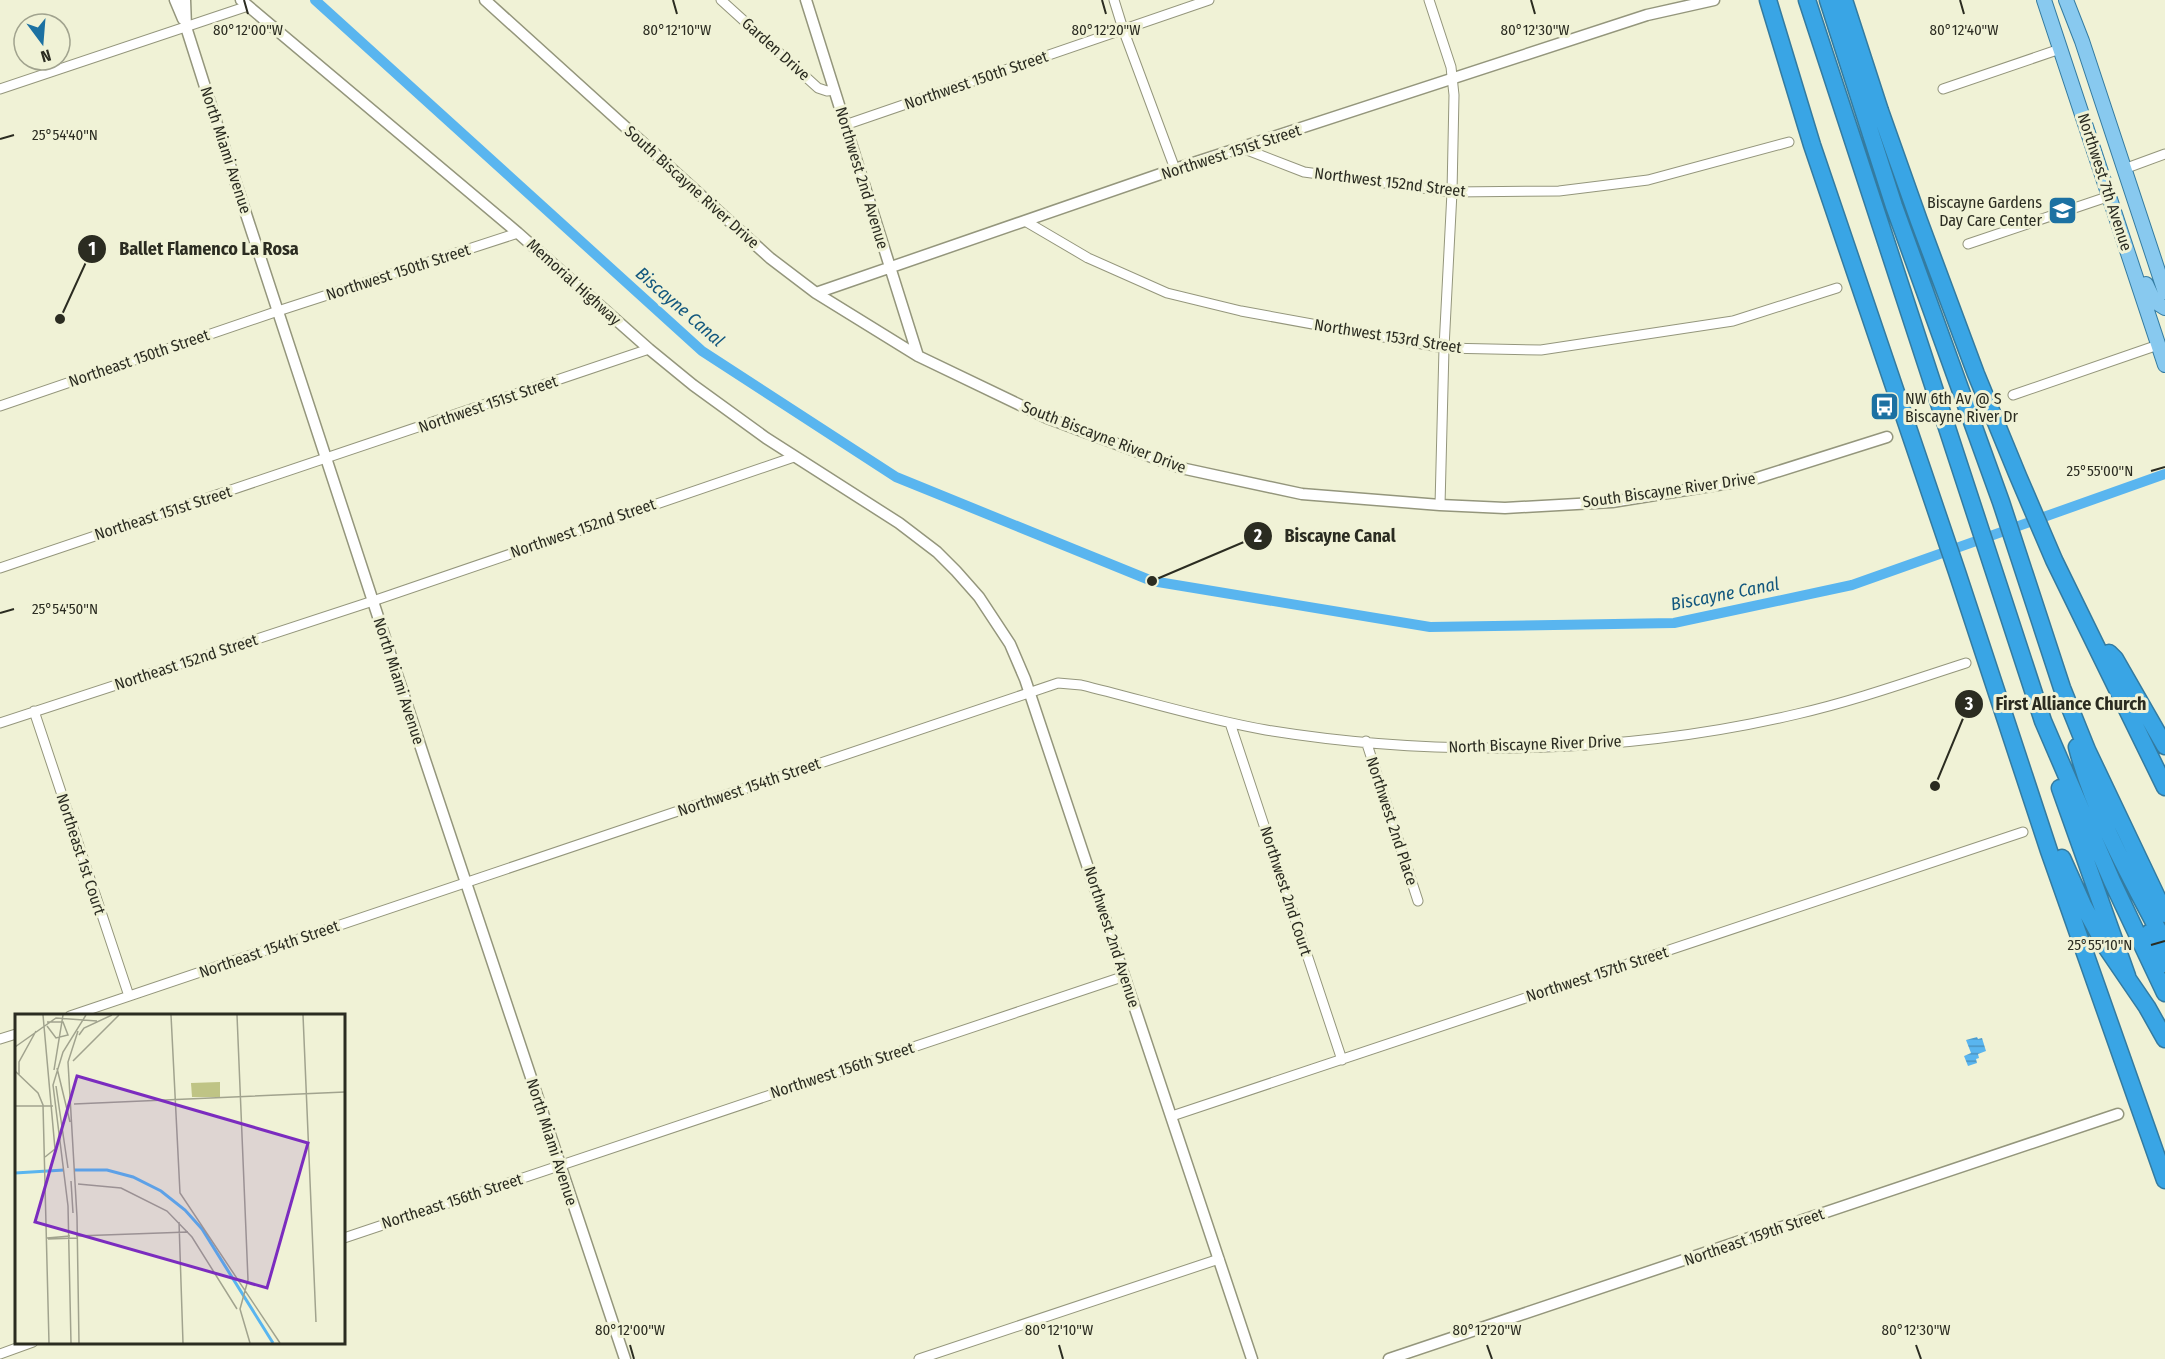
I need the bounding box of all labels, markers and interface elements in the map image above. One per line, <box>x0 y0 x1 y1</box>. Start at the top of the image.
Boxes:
north arrow <box>12 12 72 72</box>
street label: Garden Drive <box>738 14 814 84</box>
text: 80°12'00"W <box>213 21 283 39</box>
text: 80°12'10"W <box>643 21 711 39</box>
text: 80°12'20"W <box>1071 21 1141 39</box>
text: 80°12'30"W <box>1500 21 1570 39</box>
text: 80°12'40"W <box>1929 21 1999 39</box>
text: N <box>39 45 53 66</box>
street label: Northwest 150th Street <box>902 46 1051 113</box>
street label: North Miami Avenue <box>196 84 256 216</box>
street label: Northwest 2nd Avenue <box>831 105 893 251</box>
street label: Northwest 7th Avenue <box>2074 111 2136 253</box>
street label: Northwest 151st Street <box>1159 120 1304 184</box>
street label: South Biscayne River Drive <box>621 122 763 252</box>
text: 25°54'40"N <box>32 126 98 144</box>
street label: Northwest 152nd Street <box>1313 163 1467 201</box>
place label: Biscayne Gardens Day Care Center <box>1927 193 2042 230</box>
school or university icon: Biscayne Gardens Day Care Center <box>2047 195 2079 227</box>
callout: Ballet Flamenco La Rosa <box>77 231 311 267</box>
street label: Memorial Highway <box>523 235 626 330</box>
text: 1 <box>88 238 96 260</box>
text: Ballet Flamenco La Rosa <box>119 238 299 260</box>
street label: Northwest 150th Street <box>324 240 473 304</box>
water label: Biscayne Canal <box>631 263 729 352</box>
street label: Northwest 153rd Street <box>1313 315 1464 357</box>
street label: Northeast 150th Street <box>66 325 212 391</box>
street label: Northwest 151st Street <box>416 371 561 437</box>
place label: NW 6th Av @ S Biscayne River Dr <box>1905 389 2018 426</box>
bus stop icon: NW 6th Av @ S Biscayne River Dr <box>1868 391 1900 423</box>
street label: South Biscayne River Drive <box>1019 397 1189 477</box>
text: 25°55'00"N <box>2067 462 2133 480</box>
street label: South Biscayne River Drive <box>1581 468 1757 512</box>
street label: Northeast 151st Street <box>92 482 235 544</box>
street label: Northwest 152nd Street <box>508 494 659 562</box>
callout: Biscayne Canal <box>1243 518 1408 554</box>
text: 2 <box>1253 525 1262 547</box>
text: Biscayne Canal <box>1284 525 1396 547</box>
water label: Biscayne Canal <box>1669 573 1781 615</box>
text: 25°54'50"N <box>32 600 98 618</box>
street label: North Miami Avenue <box>369 615 429 747</box>
street label: Northeast 152nd Street <box>112 630 261 694</box>
callout: First Alliance Church <box>1954 686 2158 722</box>
text: 3 <box>1964 693 1974 715</box>
text: First Alliance Church <box>1996 693 2146 715</box>
street label: North Biscayne River Drive <box>1448 731 1622 757</box>
street label: Northwest 154th Street <box>675 753 824 820</box>
street label: Northwest 2nd Place <box>1362 754 1422 888</box>
street label: Northeast 1st Court <box>52 791 110 918</box>
street label: Northwest 2nd Court <box>1256 824 1316 959</box>
street label: Northwest 2nd Avenue <box>1080 864 1144 1010</box>
street label: Northeast 154th Street <box>197 916 342 982</box>
text: 25°55'10"N <box>2068 936 2132 954</box>
street label: Northwest 157th Street <box>1524 942 1671 1006</box>
inset map <box>15 1014 345 1344</box>
street label: Northwest 156th Street <box>768 1038 917 1102</box>
street label: North Miami Avenue <box>522 1076 582 1208</box>
street label: Northeast 156th Street <box>379 1169 526 1233</box>
street label: Northeast 159th Street <box>1682 1204 1827 1270</box>
text: 80°12'00"W <box>595 1321 665 1339</box>
text: 80°12'10"W <box>1025 1321 1093 1339</box>
text: 80°12'20"W <box>1452 1321 1522 1339</box>
text: 80°12'30"W <box>1881 1321 1951 1339</box>

